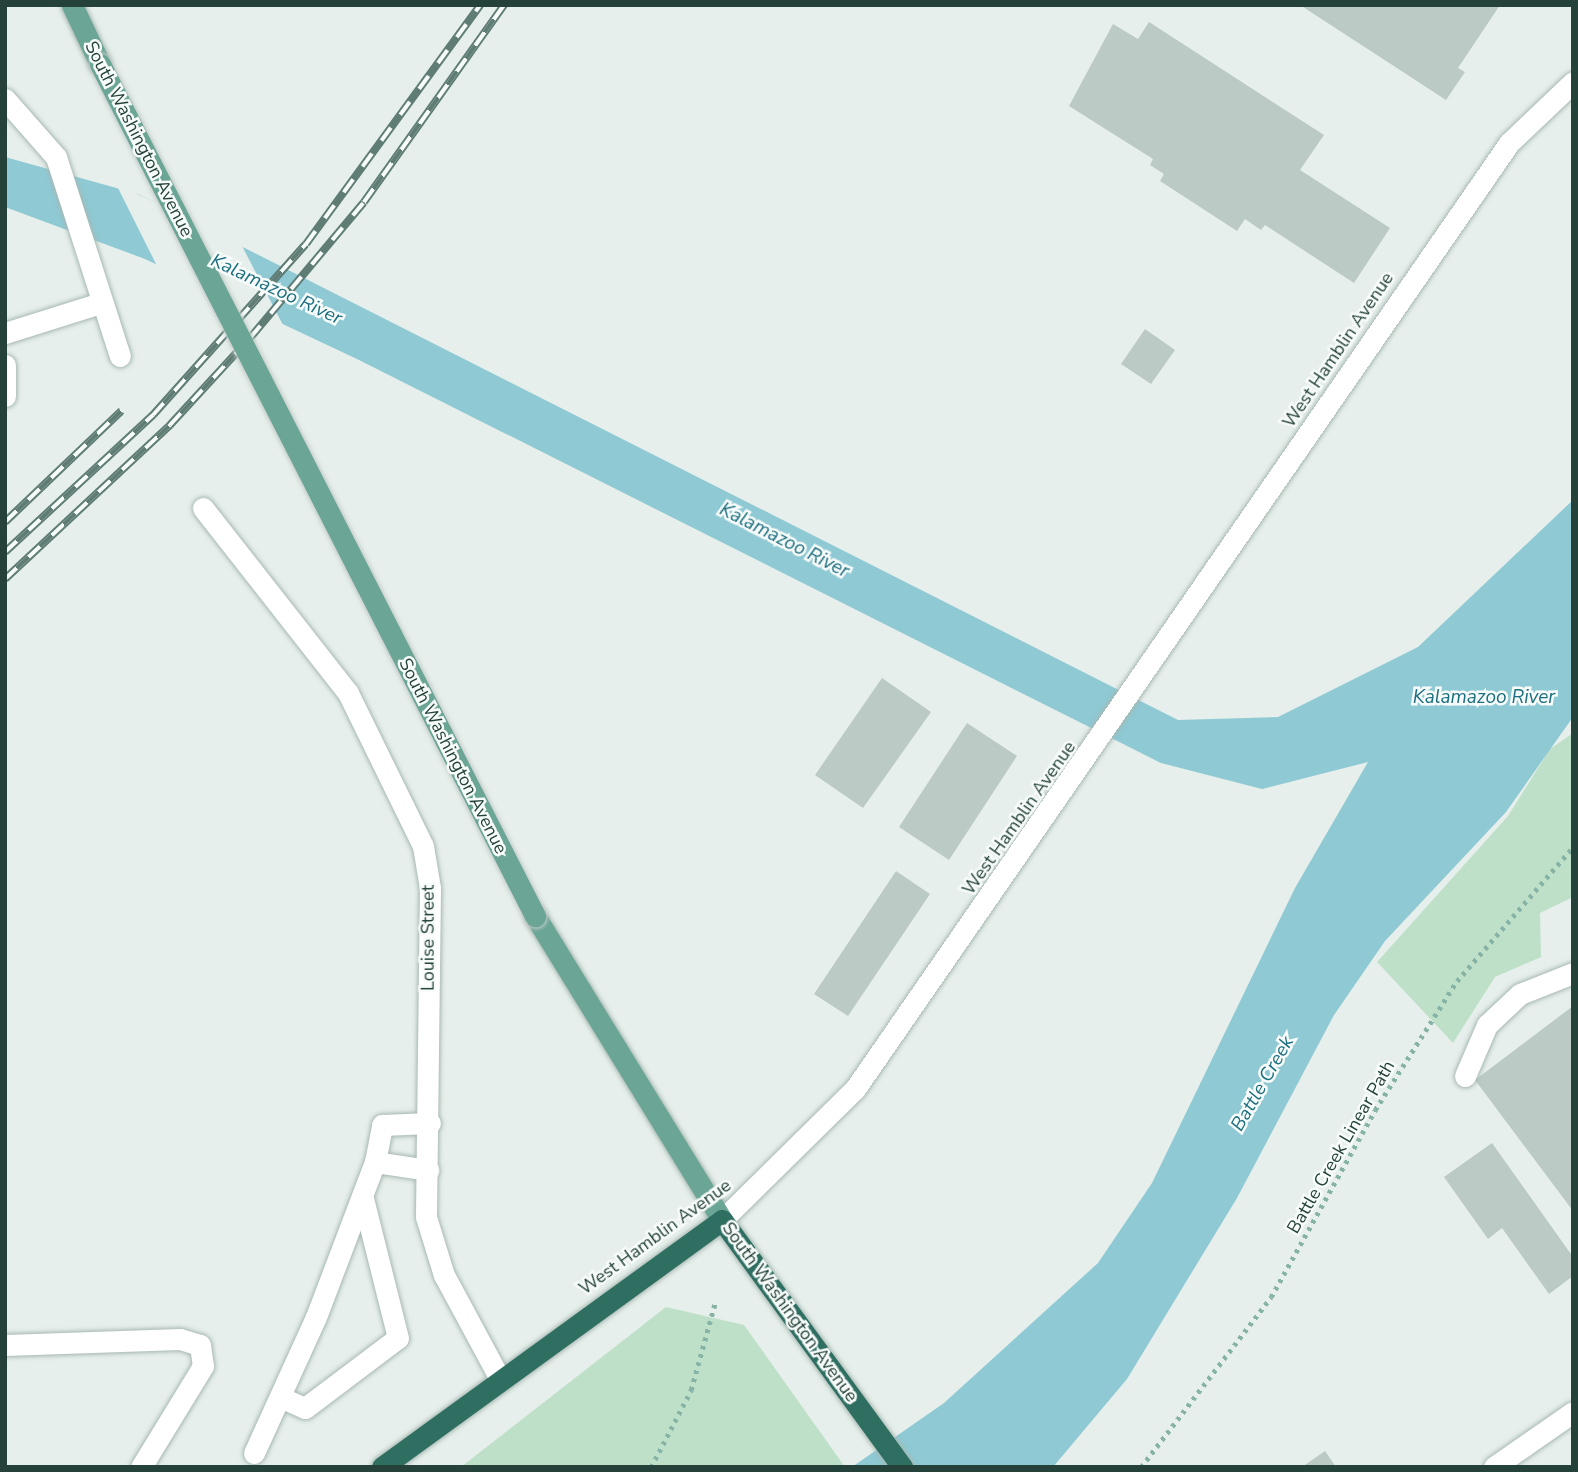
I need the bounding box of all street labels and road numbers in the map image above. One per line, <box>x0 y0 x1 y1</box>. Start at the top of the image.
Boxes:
street label: South Washington Avenue <box>80 38 198 240</box>
street label: West Hamblin Avenue <box>1278 268 1398 432</box>
street label: South Washington Avenue <box>394 655 512 857</box>
street label: West Hamblin Avenue <box>958 737 1080 899</box>
street label: Louise Street <box>417 885 439 991</box>
street label: Battle Creek Linear Path <box>1283 1057 1399 1237</box>
street label: West Hamblin Avenue <box>575 1175 735 1299</box>
street label: South Washington Avenue <box>718 1218 862 1406</box>

